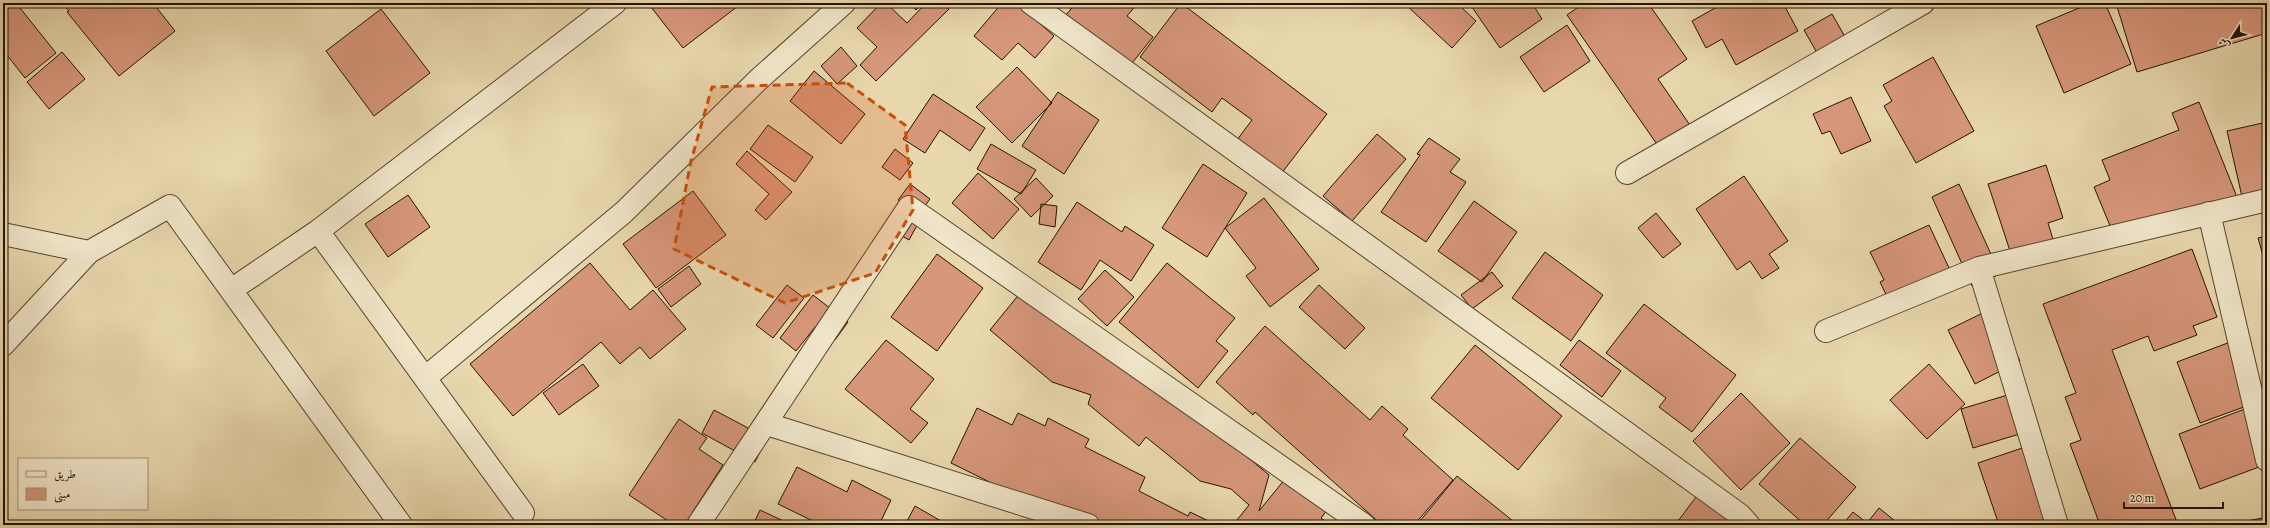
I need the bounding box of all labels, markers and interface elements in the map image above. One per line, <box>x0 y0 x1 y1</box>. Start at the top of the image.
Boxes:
north arrow <box>2212 18 2252 58</box>
text: ش <box>2215 35 2234 52</box>
legend <box>18 458 148 510</box>
text: طريق <box>54 466 76 482</box>
scale bar <box>2124 484 2223 510</box>
text: مبنى <box>54 486 70 503</box>
text: 20 m <box>2130 490 2154 506</box>

